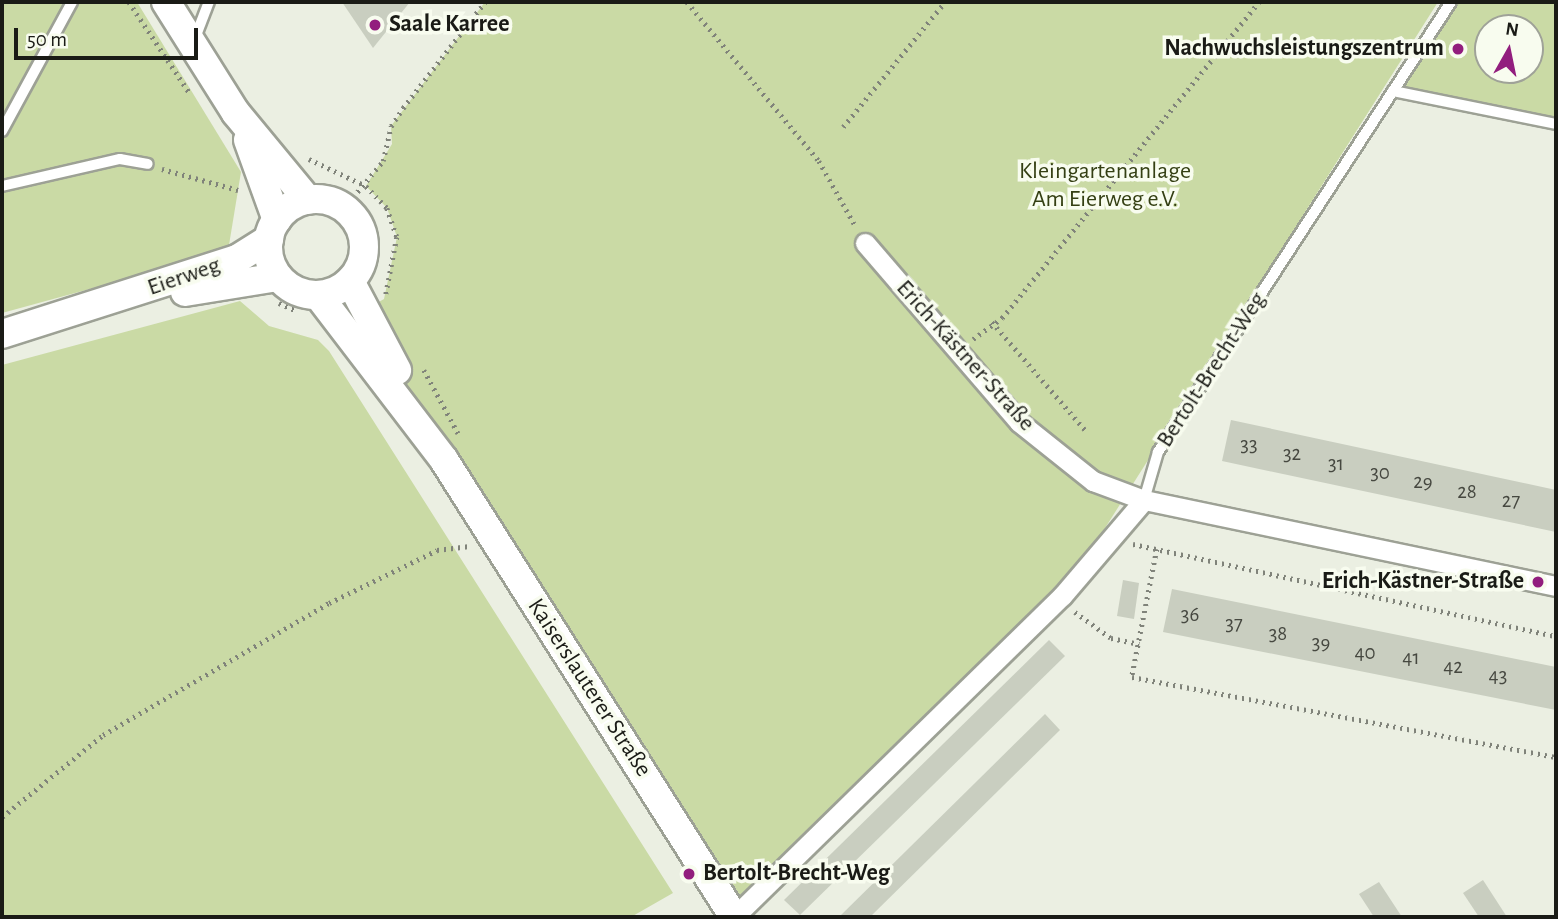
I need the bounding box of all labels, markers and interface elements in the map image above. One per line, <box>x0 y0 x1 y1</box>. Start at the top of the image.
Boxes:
place label: Saale Karree <box>389 11 509 39</box>
scale bar <box>18 14 201 58</box>
north arrow <box>1474 14 1544 84</box>
marker: Saale Karree <box>367 17 383 33</box>
text: N <box>1504 19 1520 40</box>
text: 50 m <box>27 29 67 50</box>
place label: Nachwuchsleistungszentrum <box>1164 35 1444 63</box>
marker: Nachwuchsleistungszentrum <box>1450 41 1466 57</box>
park label: Kleingartenanlage Am Eierweg e.V. <box>1019 158 1191 214</box>
street label: Eierweg <box>144 251 224 303</box>
street label: Erich-Kästner-Straße <box>890 274 1040 438</box>
street label: Bertolt-Brecht-Weg <box>1151 287 1273 453</box>
house number: 33 <box>1240 432 1258 458</box>
house number: 32 <box>1283 441 1301 467</box>
house number: 31 <box>1328 451 1344 477</box>
house number: 30 <box>1370 460 1390 486</box>
house number: 29 <box>1413 469 1433 495</box>
house number: 28 <box>1457 479 1477 505</box>
house number: 27 <box>1502 488 1520 514</box>
place label: Erich-Kästner-Straße <box>1322 568 1524 596</box>
marker: Erich-Kästner-Straße <box>1530 574 1546 590</box>
street label: Kaiserslauterer Straße <box>521 594 657 782</box>
house number: 36 <box>1181 602 1199 628</box>
house number: 37 <box>1225 611 1243 637</box>
house number: 38 <box>1269 621 1287 647</box>
house number: 39 <box>1312 630 1330 656</box>
house number: 40 <box>1354 640 1376 666</box>
house number: 41 <box>1402 645 1420 671</box>
house number: 42 <box>1443 654 1463 680</box>
house number: 43 <box>1489 663 1507 689</box>
place label: Bertolt-Brecht-Weg <box>703 860 890 888</box>
marker: Bertolt-Brecht-Weg <box>681 866 697 882</box>

